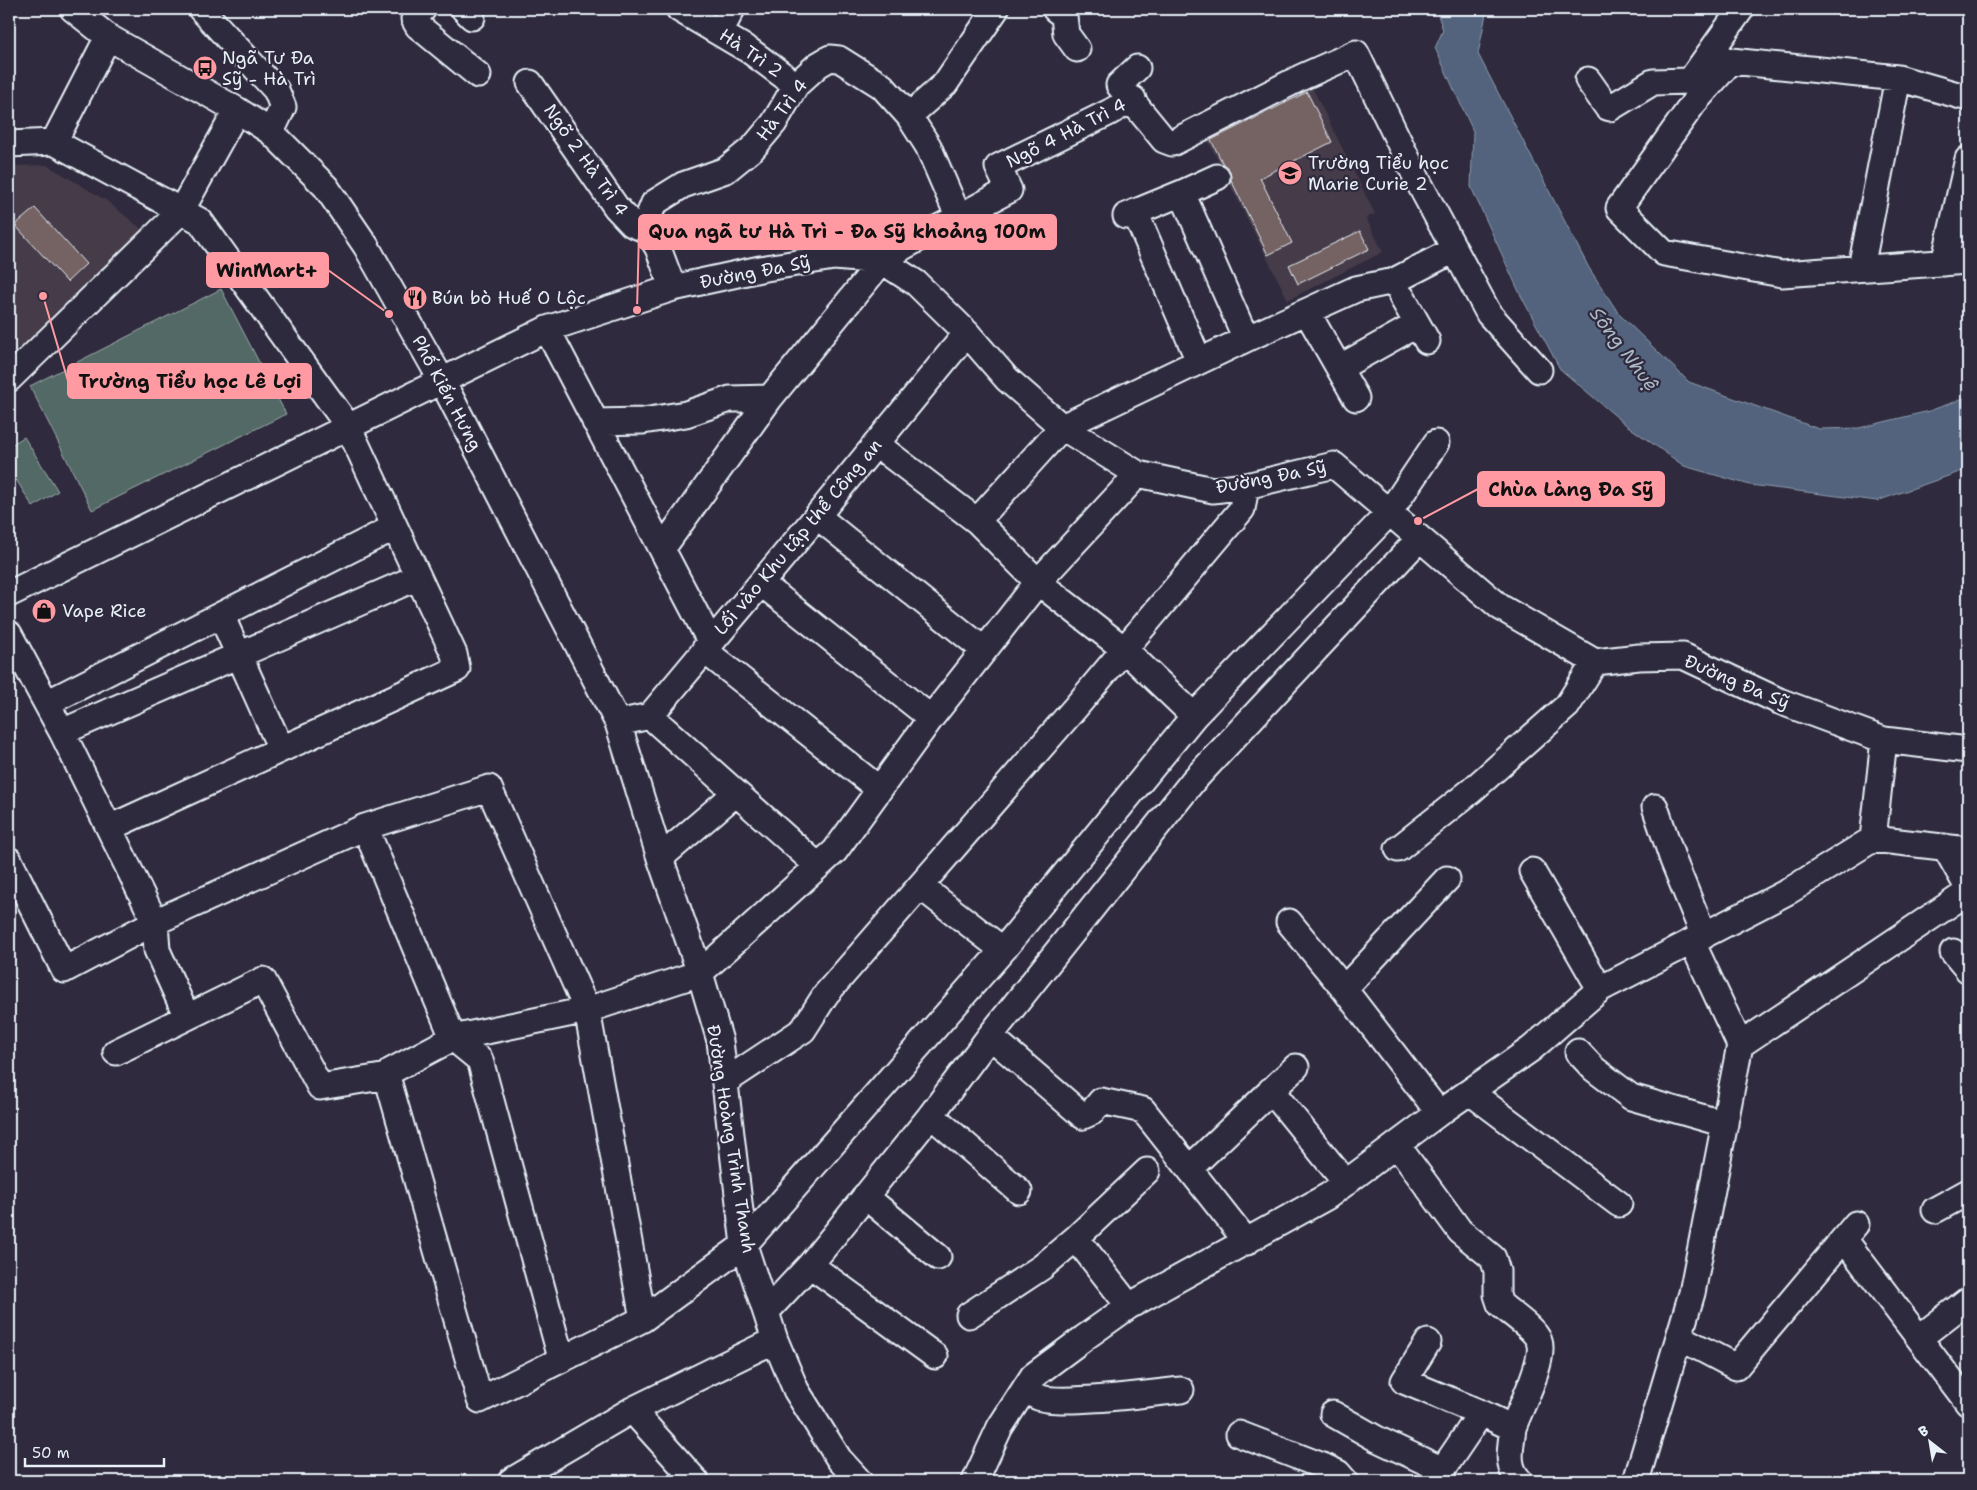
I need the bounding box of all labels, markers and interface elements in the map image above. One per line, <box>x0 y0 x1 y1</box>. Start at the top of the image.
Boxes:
street label: Hà Trì 2 <box>715 23 787 83</box>
place label: Ngã Tư Đa Sỹ - Hà Trì <box>222 46 316 91</box>
bus stop icon: Ngã Tư Đa Sỹ - Hà Trì <box>192 55 218 81</box>
street label: Hà Trì 4 <box>751 74 813 146</box>
street label: Ngõ 4 Hà Trì 4 <box>1002 92 1130 174</box>
street label: Ngõ 2 Hà Trì 4 <box>538 99 634 221</box>
place label: Trường Tiểu học Marie Curie 2 <box>1308 151 1449 196</box>
school or university icon: Trường Tiểu học Marie Curie 2 <box>1277 160 1303 186</box>
callout: Qua ngã tư Hà Trì - Đa Sỹ khoảng 100m <box>639 215 1056 249</box>
text: Qua ngã tư Hà Trì - Đa Sỹ khoảng 100m <box>648 219 1046 244</box>
street label: Đường Đa Sỹ <box>698 250 812 294</box>
callout: WinMart+ <box>207 253 328 287</box>
text: WinMart+ <box>216 258 318 283</box>
restaurant icon: Bún bò Huế O Lộc <box>402 285 428 311</box>
place label: Bún bò Huế O Lộc <box>432 286 586 310</box>
water label: Sông Nhuệ <box>1584 302 1664 396</box>
street label: Phố Kiến Hưng <box>406 331 488 455</box>
callout: Trường Tiểu học Lê Lợi <box>68 364 311 398</box>
text: Trường Tiểu học Lê Lợi <box>78 369 302 394</box>
street label: Lối vào Khu tập thể Công an <box>709 434 887 640</box>
street label: Đường Đa Sỹ <box>1214 455 1328 499</box>
callout: Chùa Làng Đa Sỹ <box>1478 472 1664 506</box>
text: Chùa Làng Đa Sỹ <box>1488 477 1654 502</box>
shop icon: Vape Rice <box>31 598 57 624</box>
place label: Vape Rice <box>62 599 146 623</box>
street label: Đường Đa Sỹ <box>1681 649 1793 715</box>
street label: Đường Hoàng Trình Thanh <box>701 1023 761 1255</box>
north arrow <box>1904 1418 1954 1468</box>
text: B <box>1915 1421 1932 1441</box>
scale bar <box>25 1435 164 1467</box>
text: 50 m <box>32 1443 70 1463</box>

